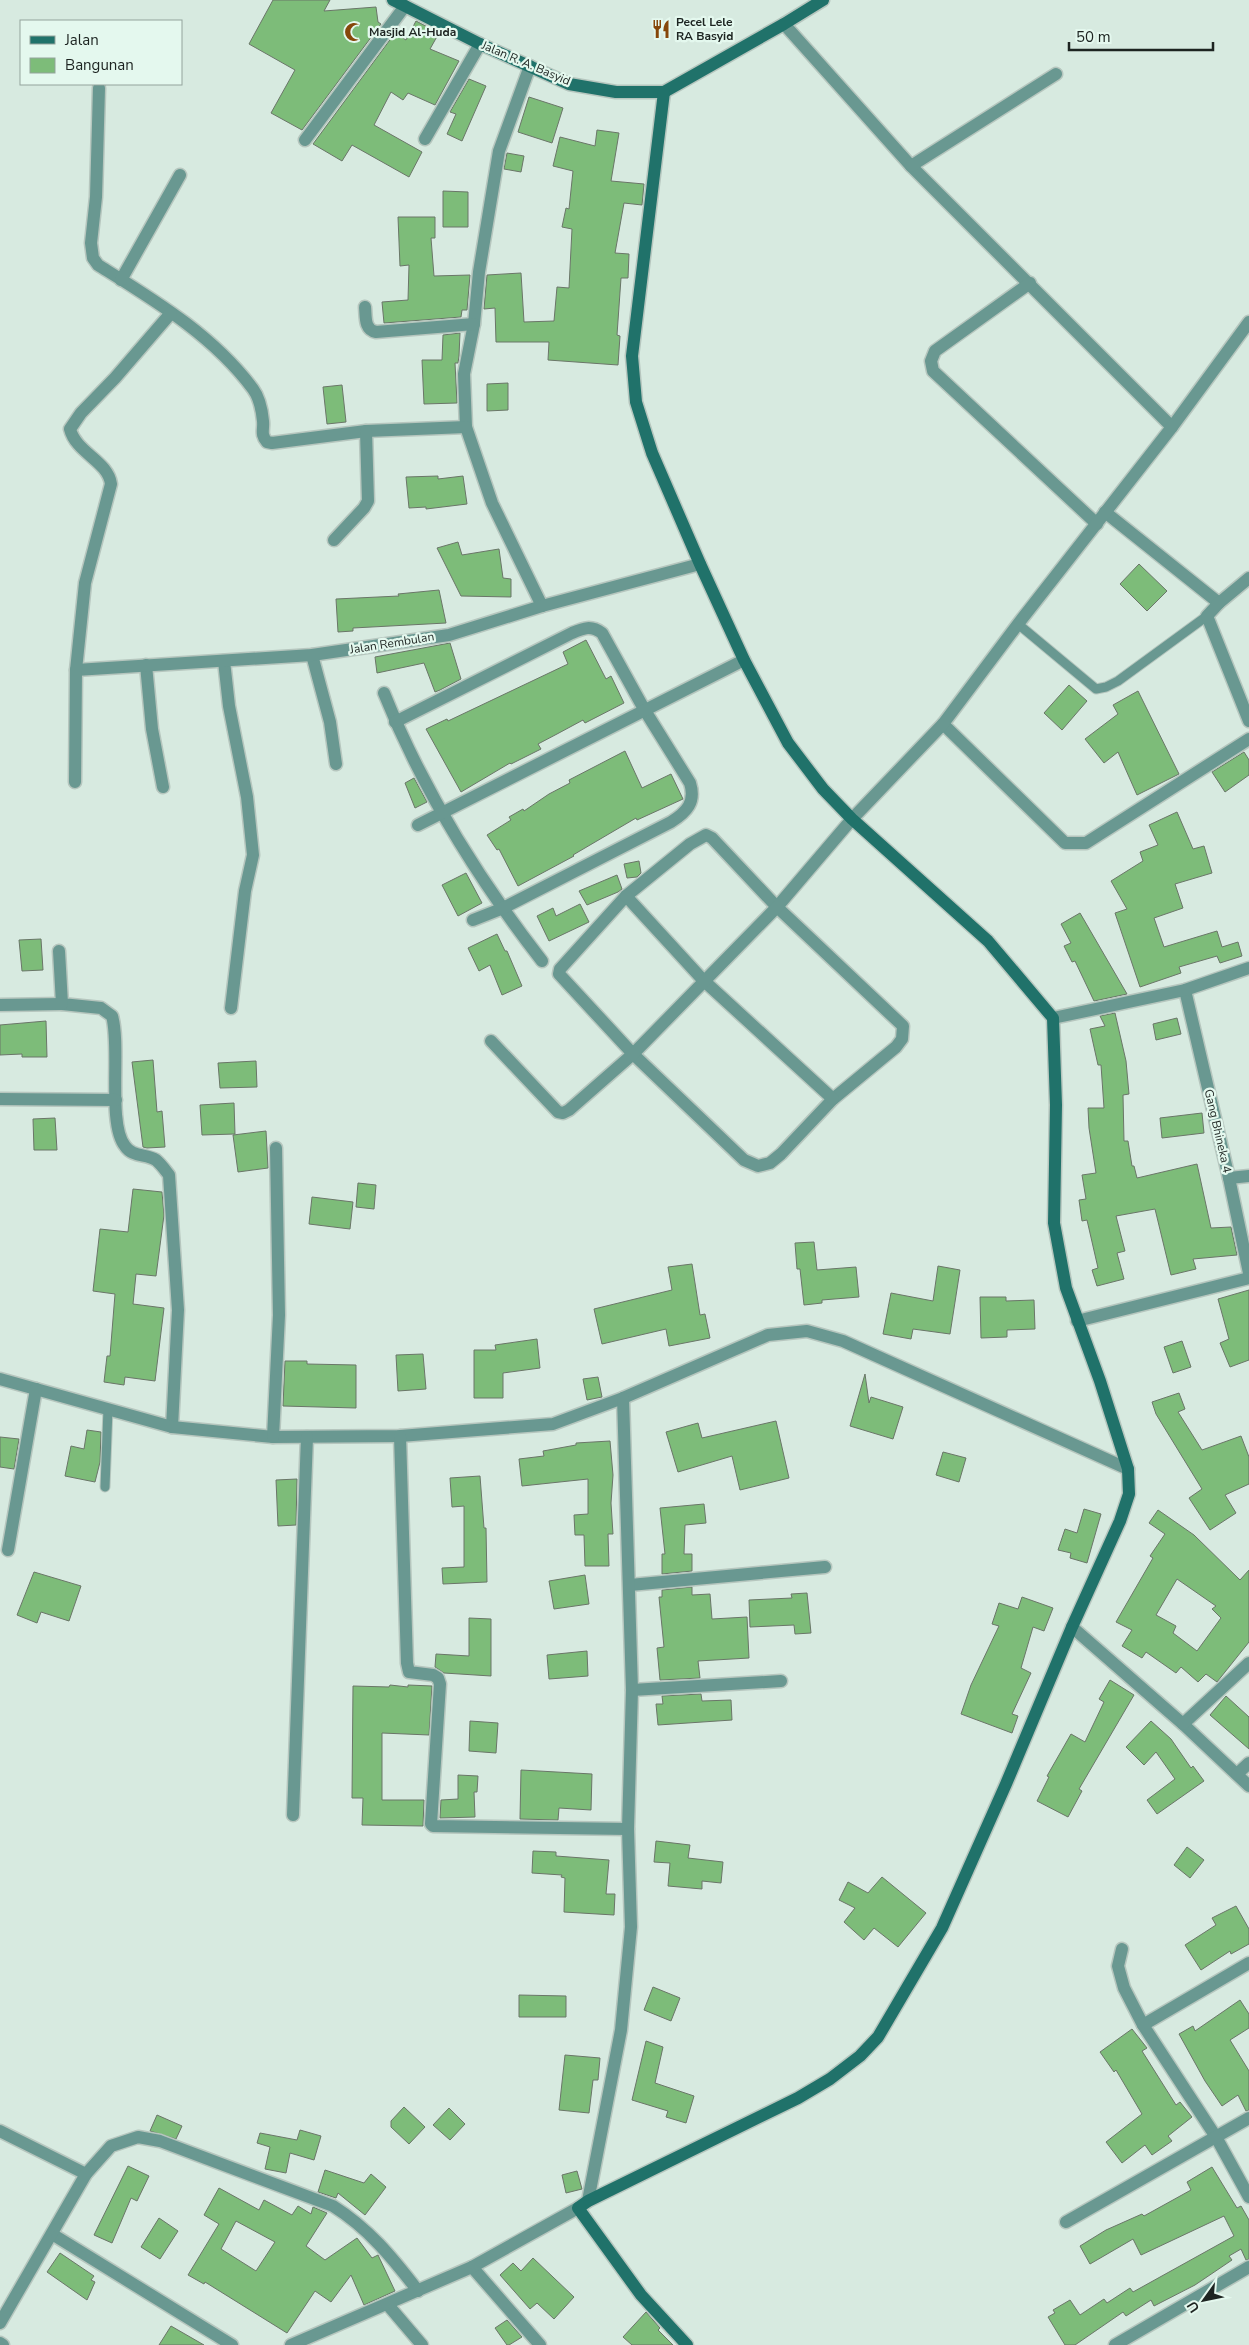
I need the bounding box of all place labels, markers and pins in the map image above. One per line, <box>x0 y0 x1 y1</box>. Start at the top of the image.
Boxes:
place label: Pecel Lele RA Basyid <box>676 14 733 44</box>
restaurant icon: Pecel Lele RA Basyid <box>650 18 672 40</box>
mosque icon: Masjid Al-Huda <box>343 21 365 43</box>
place label: Masjid Al-Huda <box>369 24 456 40</box>

